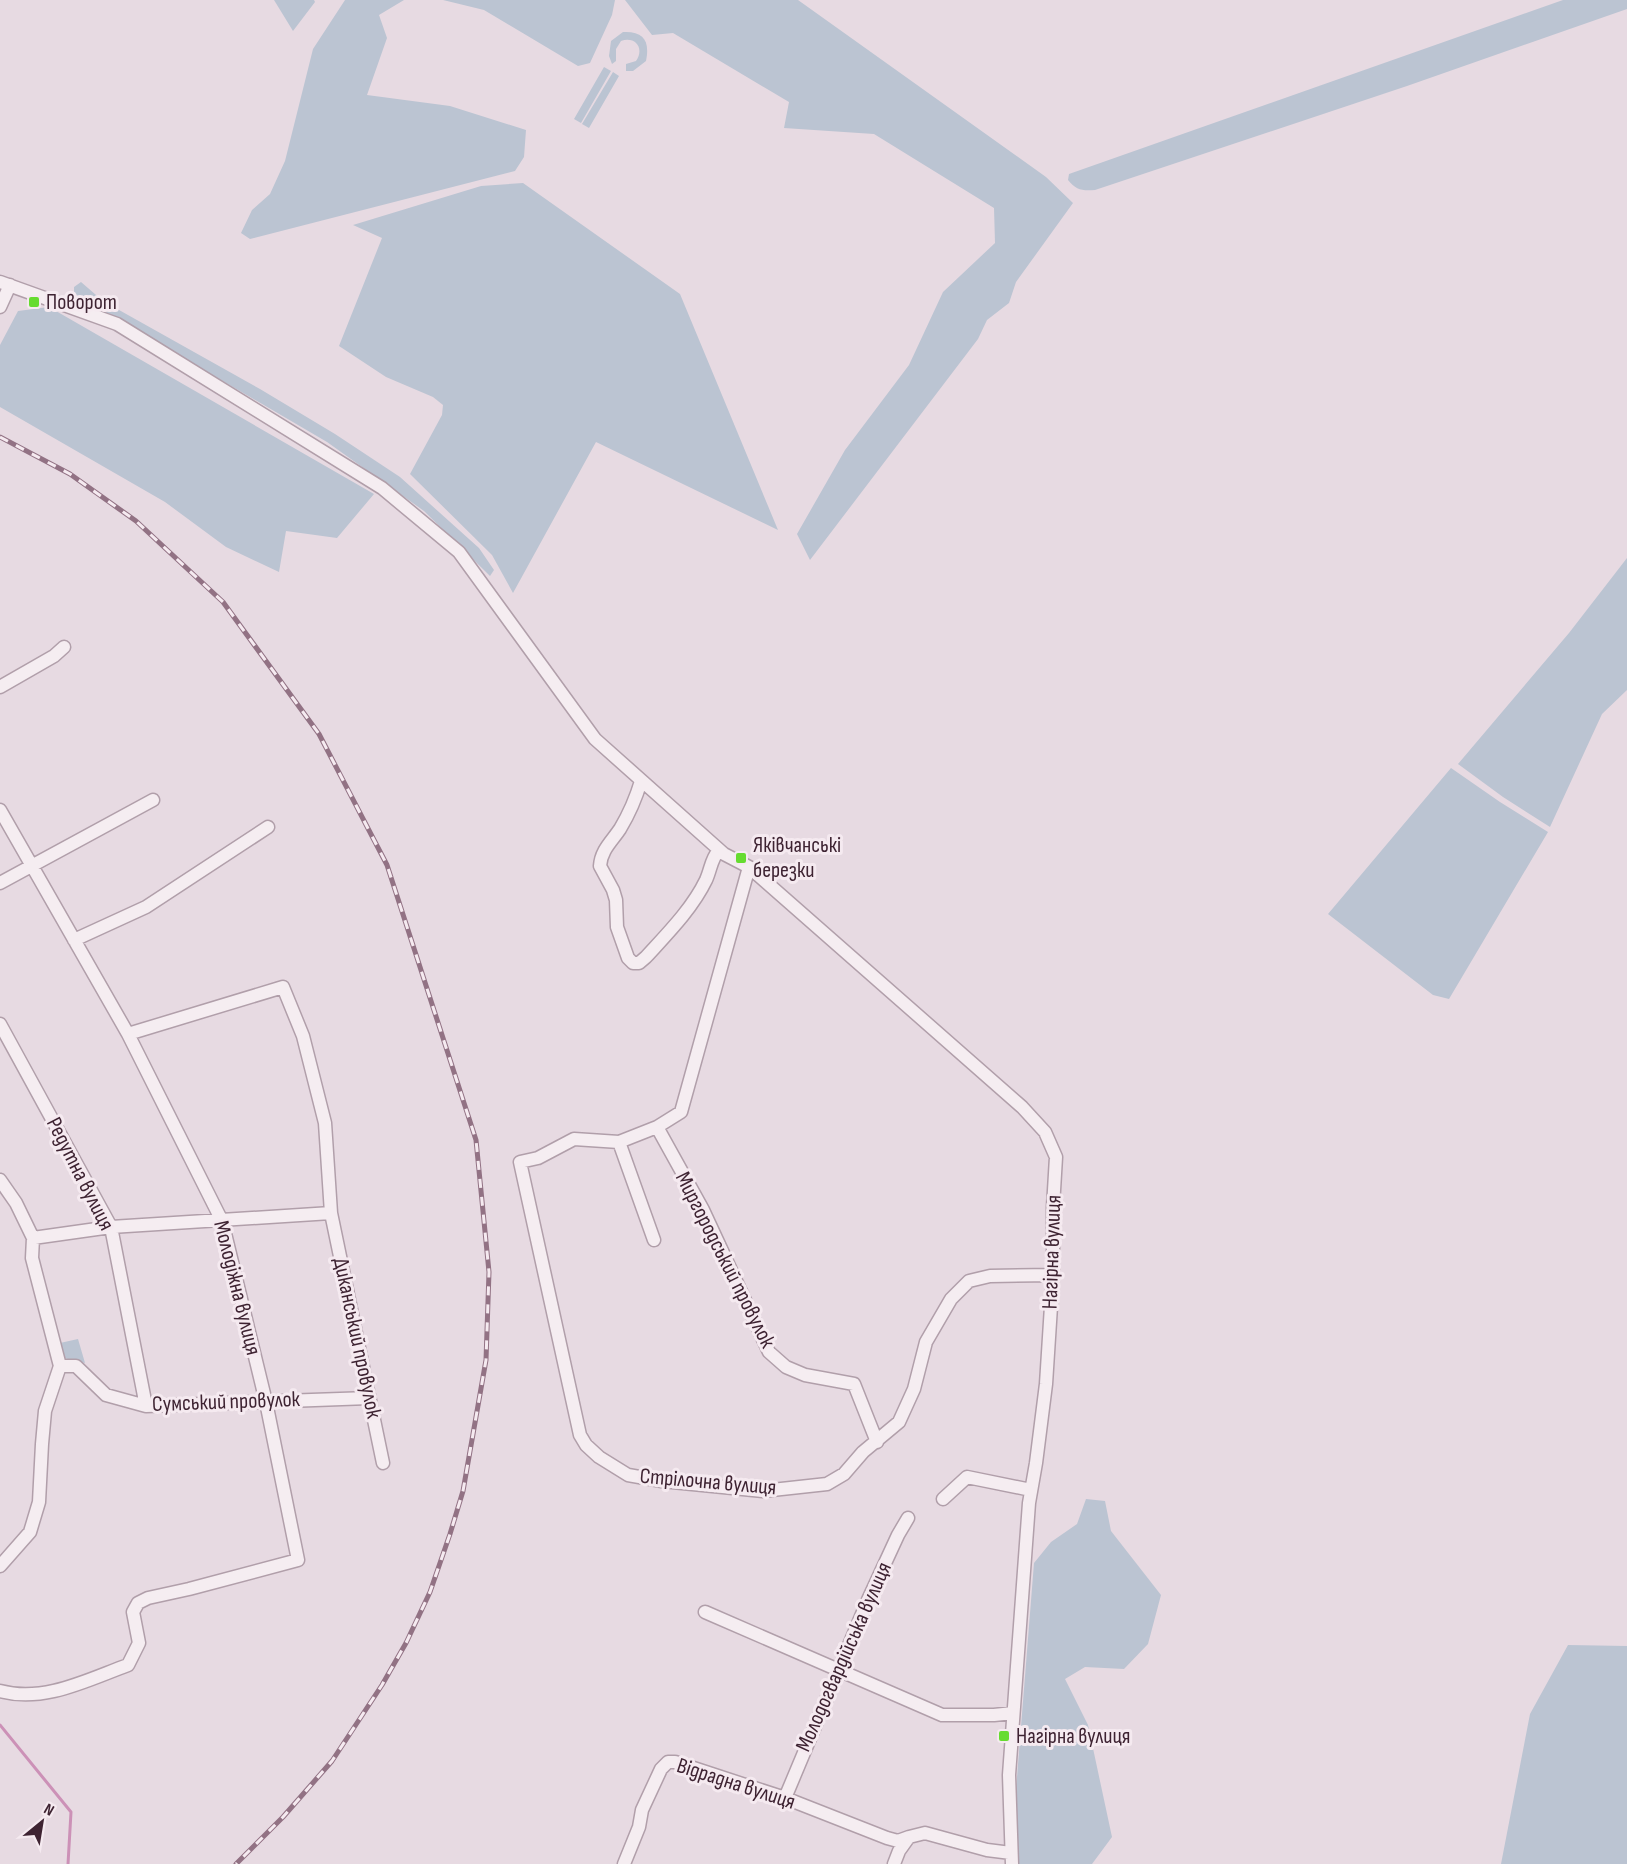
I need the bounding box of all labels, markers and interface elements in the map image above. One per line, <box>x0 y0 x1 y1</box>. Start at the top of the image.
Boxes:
place label: Поворот <box>46 289 117 316</box>
marker: Поворот <box>27 295 41 309</box>
place label: Яківчанські березки <box>753 832 841 884</box>
marker: Яківчанські березки <box>734 851 748 865</box>
street label: Редутна вулиця <box>40 1113 120 1235</box>
street label: Миргородський провулок <box>669 1167 781 1353</box>
street label: Нагірна вулиця <box>1037 1194 1067 1310</box>
street label: Молодіжна вулиця <box>207 1218 267 1358</box>
street label: Диканський провулок <box>327 1255 387 1422</box>
street label: Сумський провулок <box>152 1386 301 1418</box>
street label: Стрілочна вулиця <box>639 1463 777 1501</box>
street label: Молодогвардійська вулиця <box>790 1558 898 1756</box>
place label: Нагірна вулиця <box>1016 1723 1130 1750</box>
marker: Нагірна вулиця <box>997 1729 1011 1743</box>
street label: Відрадна вулиця <box>673 1752 799 1816</box>
north arrow <box>12 1792 72 1852</box>
text: N <box>40 1800 57 1821</box>

